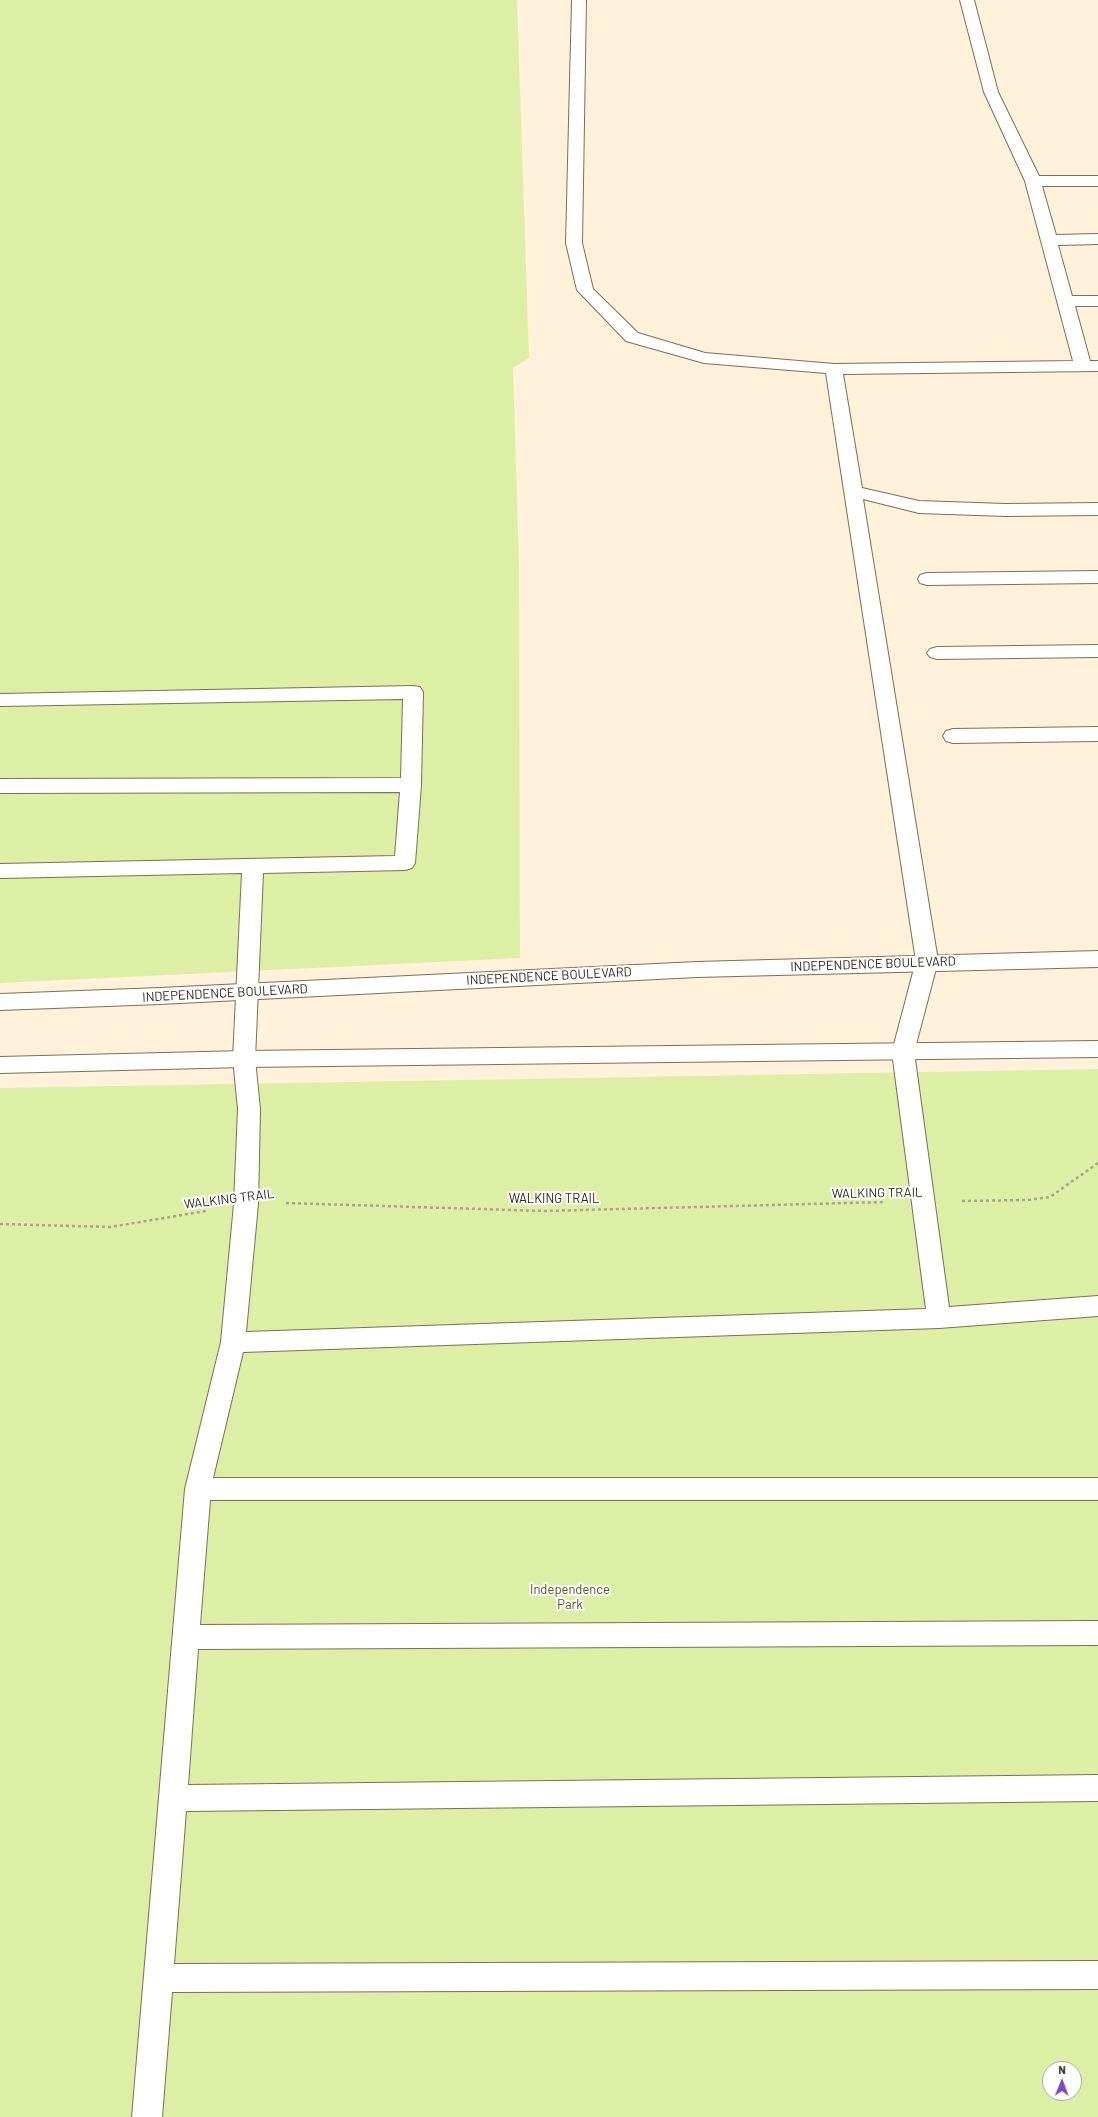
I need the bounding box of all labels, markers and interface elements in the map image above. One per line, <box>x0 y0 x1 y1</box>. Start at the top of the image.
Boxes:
street label: INDEPENDENCE BOULEVARD <box>790 953 956 975</box>
street label: INDEPENDENCE BOULEVARD <box>466 964 632 988</box>
street label: INDEPENDENCE BOULEVARD <box>142 981 308 1005</box>
street label: WALKING TRAIL <box>832 1184 922 1202</box>
street label: WALKING TRAIL <box>183 1186 275 1212</box>
street label: WALKING TRAIL <box>509 1191 599 1207</box>
park label: Independence Park <box>530 1582 610 1613</box>
north arrow <box>1042 2061 1082 2101</box>
text: N <box>1058 2063 1066 2076</box>

